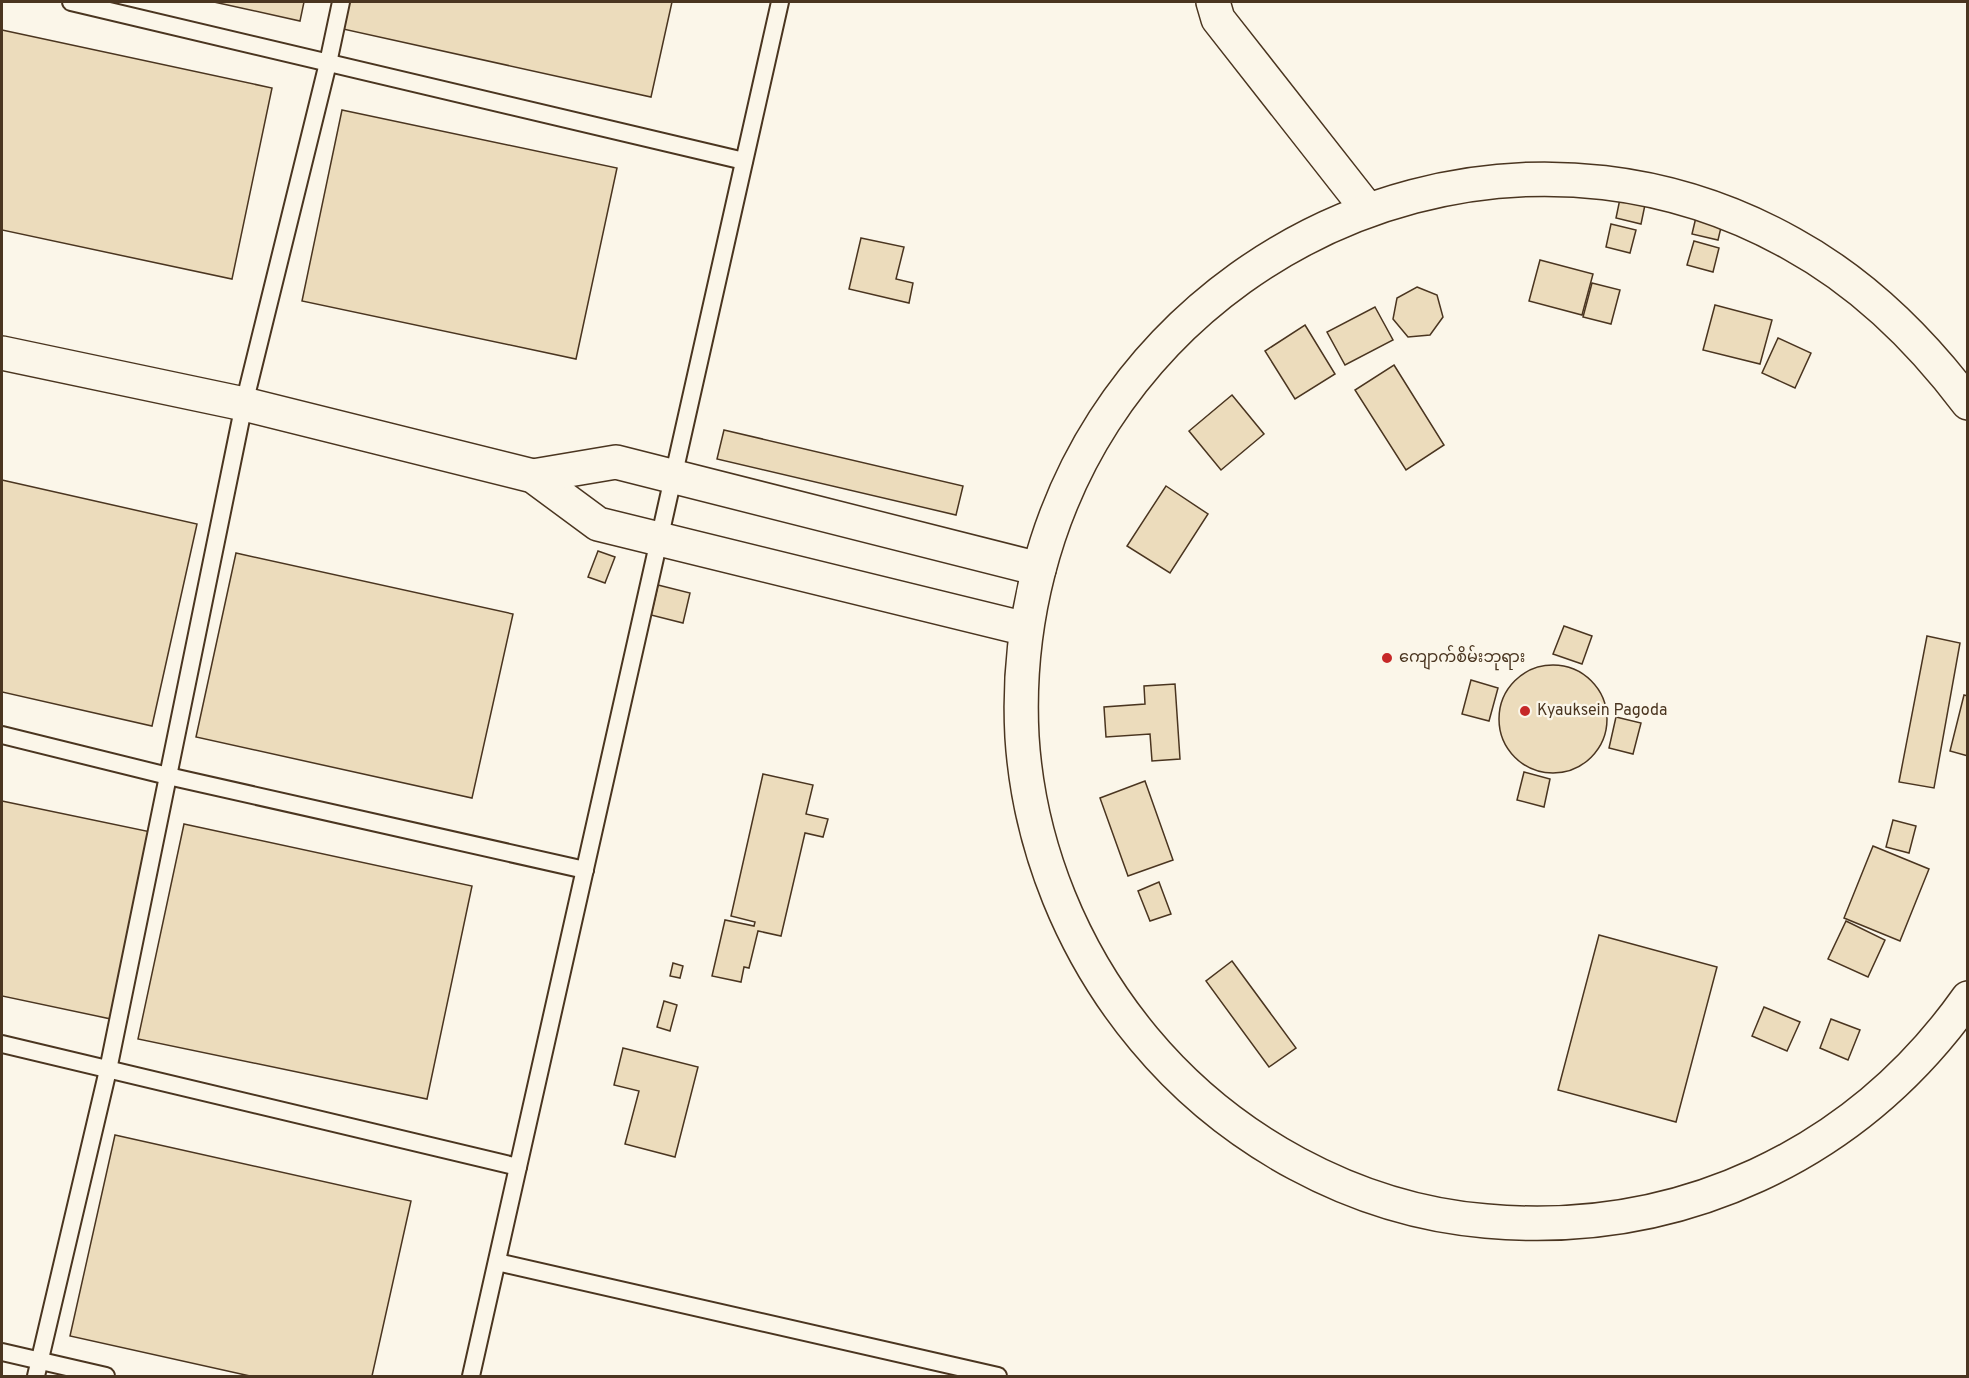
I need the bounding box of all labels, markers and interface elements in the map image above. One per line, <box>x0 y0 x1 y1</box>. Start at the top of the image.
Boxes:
place label: ကျောက်စိမ်းဘုရား <box>1399 645 1525 671</box>
marker: ကျောက်စိမ်းဘုရား <box>1380 651 1394 665</box>
place label: Kyauksein Pagoda <box>1537 701 1667 721</box>
marker: Kyauksein Pagoda <box>1518 704 1532 718</box>

